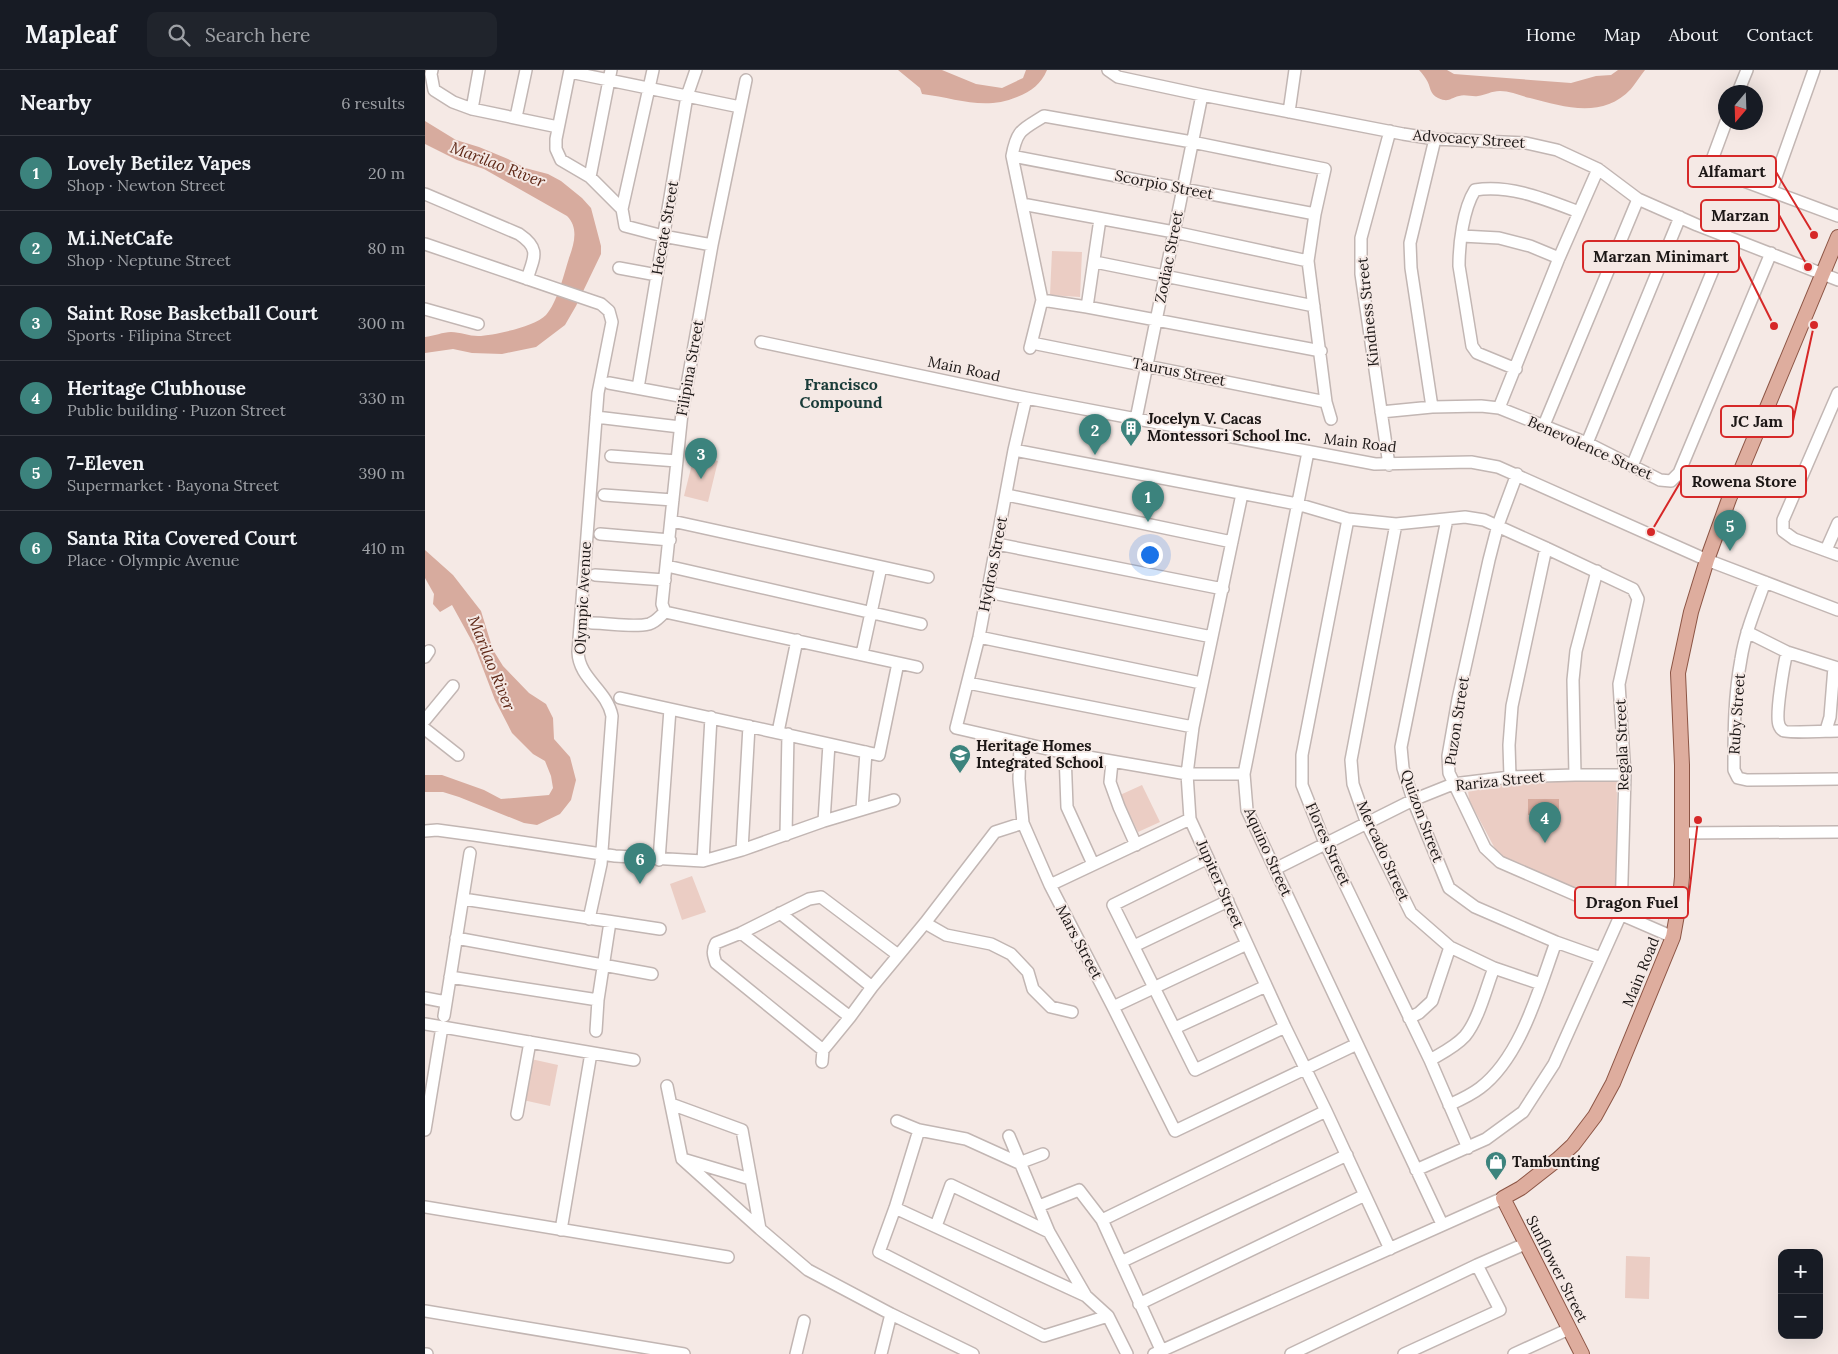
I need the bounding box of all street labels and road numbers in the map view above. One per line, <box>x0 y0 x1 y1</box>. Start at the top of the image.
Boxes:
street label: Advocacy Street <box>1411 125 1526 152</box>
street label: Scorpio Street <box>1113 166 1215 203</box>
street label: Hecate Street <box>647 179 682 277</box>
street label: Zodiac Street <box>1150 209 1187 305</box>
street label: Kindness Street <box>1352 256 1383 368</box>
street label: Filipina Street <box>672 318 707 417</box>
street label: Main Road <box>926 352 1002 385</box>
street label: Taurus Street <box>1131 353 1228 390</box>
street label: Benevolence Street <box>1525 411 1656 484</box>
street label: Main Road <box>1322 429 1398 456</box>
street label: Hydros Street <box>974 514 1011 613</box>
street label: Olympic Avenue <box>570 541 595 655</box>
street label: Ruby Street <box>1724 673 1749 755</box>
street label: Puzon Street <box>1440 675 1473 767</box>
street label: Regala Street <box>1610 699 1633 791</box>
street label: Rariza Street <box>1454 766 1546 795</box>
street label: Quizon Street <box>1397 767 1448 865</box>
street label: Mercado Street <box>1353 798 1414 904</box>
street label: Flores Street <box>1302 799 1355 888</box>
street label: Aquino Street <box>1240 803 1297 899</box>
street label: Jupiter Street <box>1192 836 1249 931</box>
street label: Mars Street <box>1052 901 1107 982</box>
street label: Main Road <box>1618 934 1663 1009</box>
street label: Sunflower Street <box>1522 1212 1593 1326</box>

